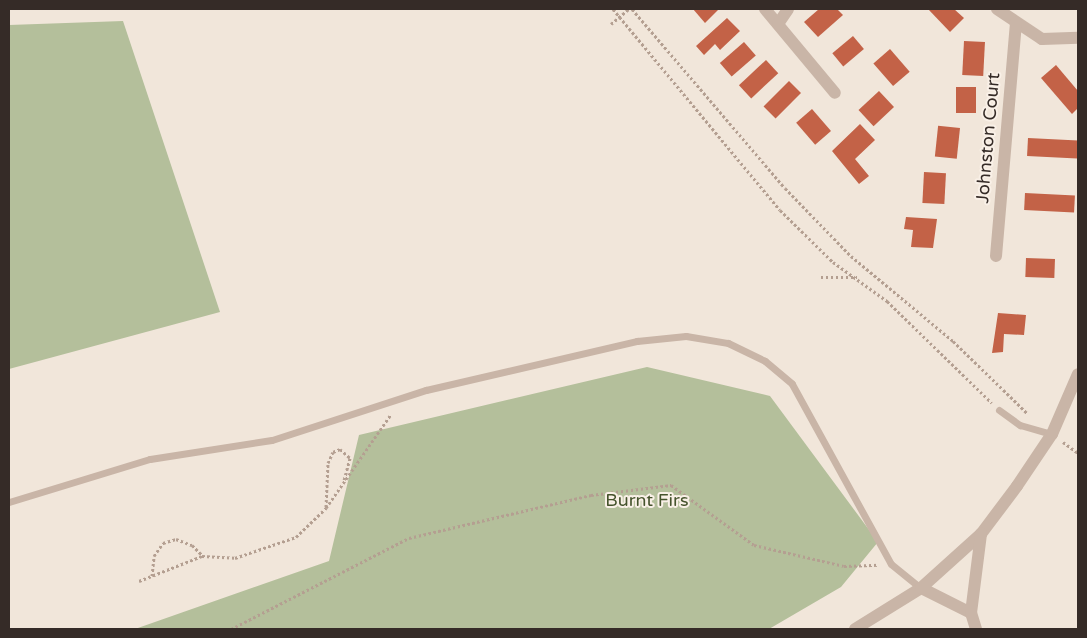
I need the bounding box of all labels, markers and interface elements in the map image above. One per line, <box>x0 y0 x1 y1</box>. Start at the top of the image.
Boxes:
street label: Johnston Court <box>972 72 1004 204</box>
park label: Burnt Firs <box>605 489 689 511</box>

